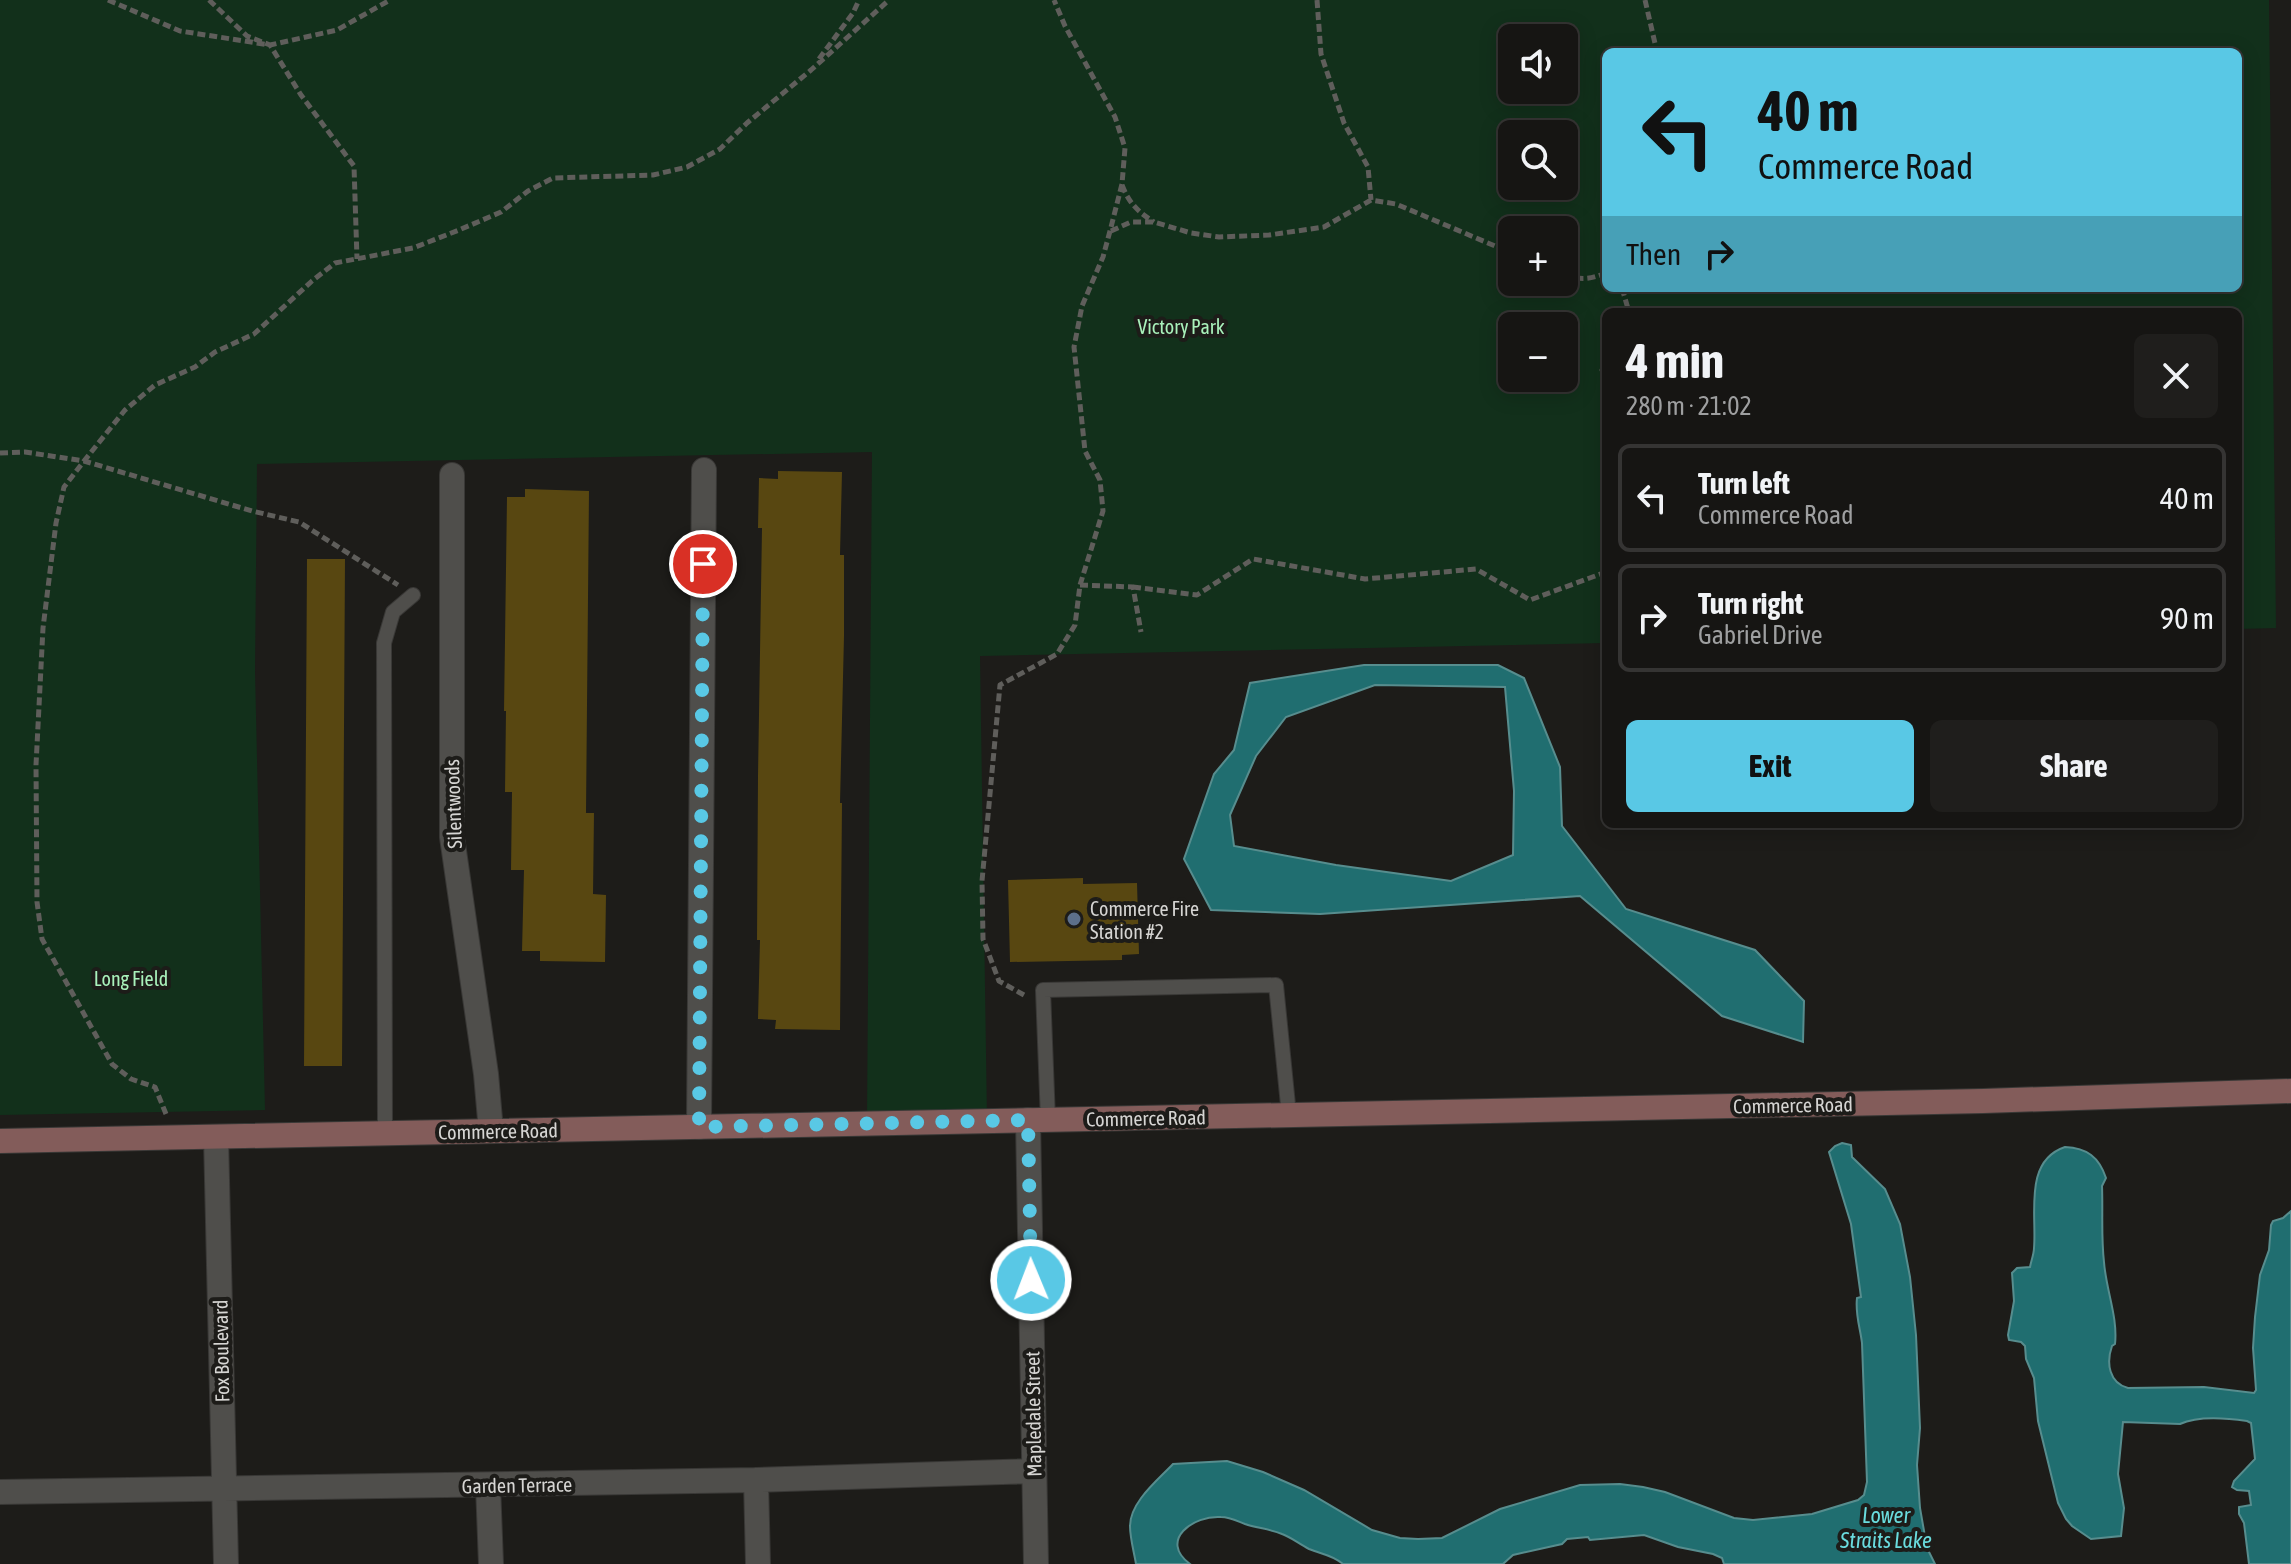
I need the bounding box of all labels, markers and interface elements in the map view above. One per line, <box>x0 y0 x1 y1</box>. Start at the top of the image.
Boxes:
map controls <box>1498 24 1578 392</box>
button: sound <box>1498 24 1578 104</box>
text: 40 m <box>1758 79 1859 143</box>
icon: left <box>1626 80 1730 184</box>
button: search <box>1498 120 1578 200</box>
text: Commerce Road <box>1758 145 1973 187</box>
button: + <box>1498 216 1578 296</box>
icon: right <box>1697 232 1741 276</box>
text: Then <box>1626 237 1681 271</box>
button: − <box>1498 312 1578 392</box>
park label: Victory Park <box>1137 315 1225 338</box>
text: 4 min <box>1626 333 1724 388</box>
button: close <box>2134 334 2218 418</box>
text: 280 m · 21:02 <box>1626 391 1752 421</box>
text: Turn left <box>1698 466 1790 500</box>
icon: left <box>1630 476 1674 520</box>
text: 40 m <box>2160 481 2214 515</box>
text: Commerce Road <box>1698 500 1853 530</box>
pin <box>669 530 737 598</box>
icon: arrive <box>681 542 725 586</box>
text: Turn right <box>1698 586 1804 620</box>
icon: right <box>1630 596 1674 640</box>
text: 90 m <box>2160 601 2214 635</box>
text: Gabriel Drive <box>1698 620 1823 650</box>
button: Exit <box>1626 720 1914 812</box>
button: Share <box>1930 720 2218 812</box>
street label: Silentwoods <box>440 759 466 849</box>
place label: Commerce Fire Station #2 <box>1090 897 1199 943</box>
marker: Commerce Fire Station #2 <box>1065 910 1083 928</box>
park label: Long Field <box>94 967 168 990</box>
street label: Commerce Road <box>1733 1092 1853 1118</box>
street label: Commerce Road <box>1086 1105 1206 1131</box>
street label: Commerce Road <box>438 1118 558 1144</box>
position arrow <box>989 1238 1073 1322</box>
street label: Fox Boulevard <box>209 1299 233 1403</box>
street label: Mapledale Street <box>1020 1351 1046 1477</box>
street label: Garden Terrace <box>461 1473 573 1497</box>
water label: Lower Straits Lake <box>1839 1502 1932 1553</box>

